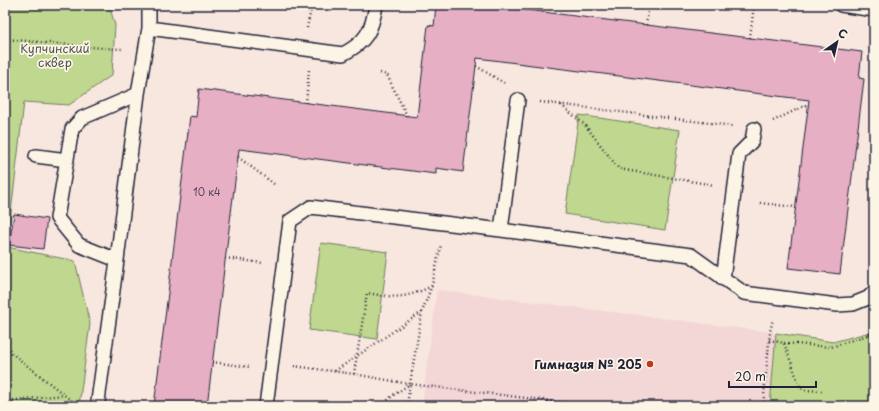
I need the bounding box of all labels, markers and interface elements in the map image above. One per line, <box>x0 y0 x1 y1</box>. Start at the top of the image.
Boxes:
north arrow <box>817 22 857 62</box>
text: С <box>835 24 851 43</box>
park label: Купчинский сквер <box>20 39 90 71</box>
house number: 10 к4 <box>193 184 221 199</box>
place label: Гимназия № 205 <box>534 355 642 373</box>
marker: Гимназия № 205 <box>645 359 655 369</box>
scale bar <box>729 363 816 389</box>
text: 20 m <box>735 367 766 385</box>

